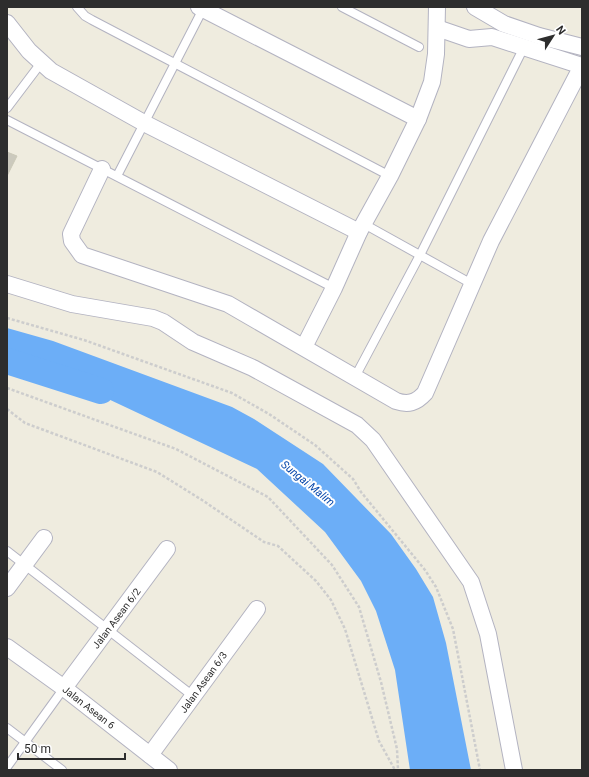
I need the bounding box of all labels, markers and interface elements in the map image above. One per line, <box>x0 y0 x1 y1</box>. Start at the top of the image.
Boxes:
north arrow <box>533 16 573 56</box>
text: N <box>553 23 568 38</box>
water label: Sungai Malim <box>278 458 337 509</box>
street label: Jalan Asean 6/2 <box>90 586 143 651</box>
street label: Jalan Asean 6/3 <box>178 650 229 715</box>
street label: Jalan Asean 6 <box>61 684 117 731</box>
scale bar <box>18 735 125 761</box>
text: 50 m <box>24 742 51 756</box>

